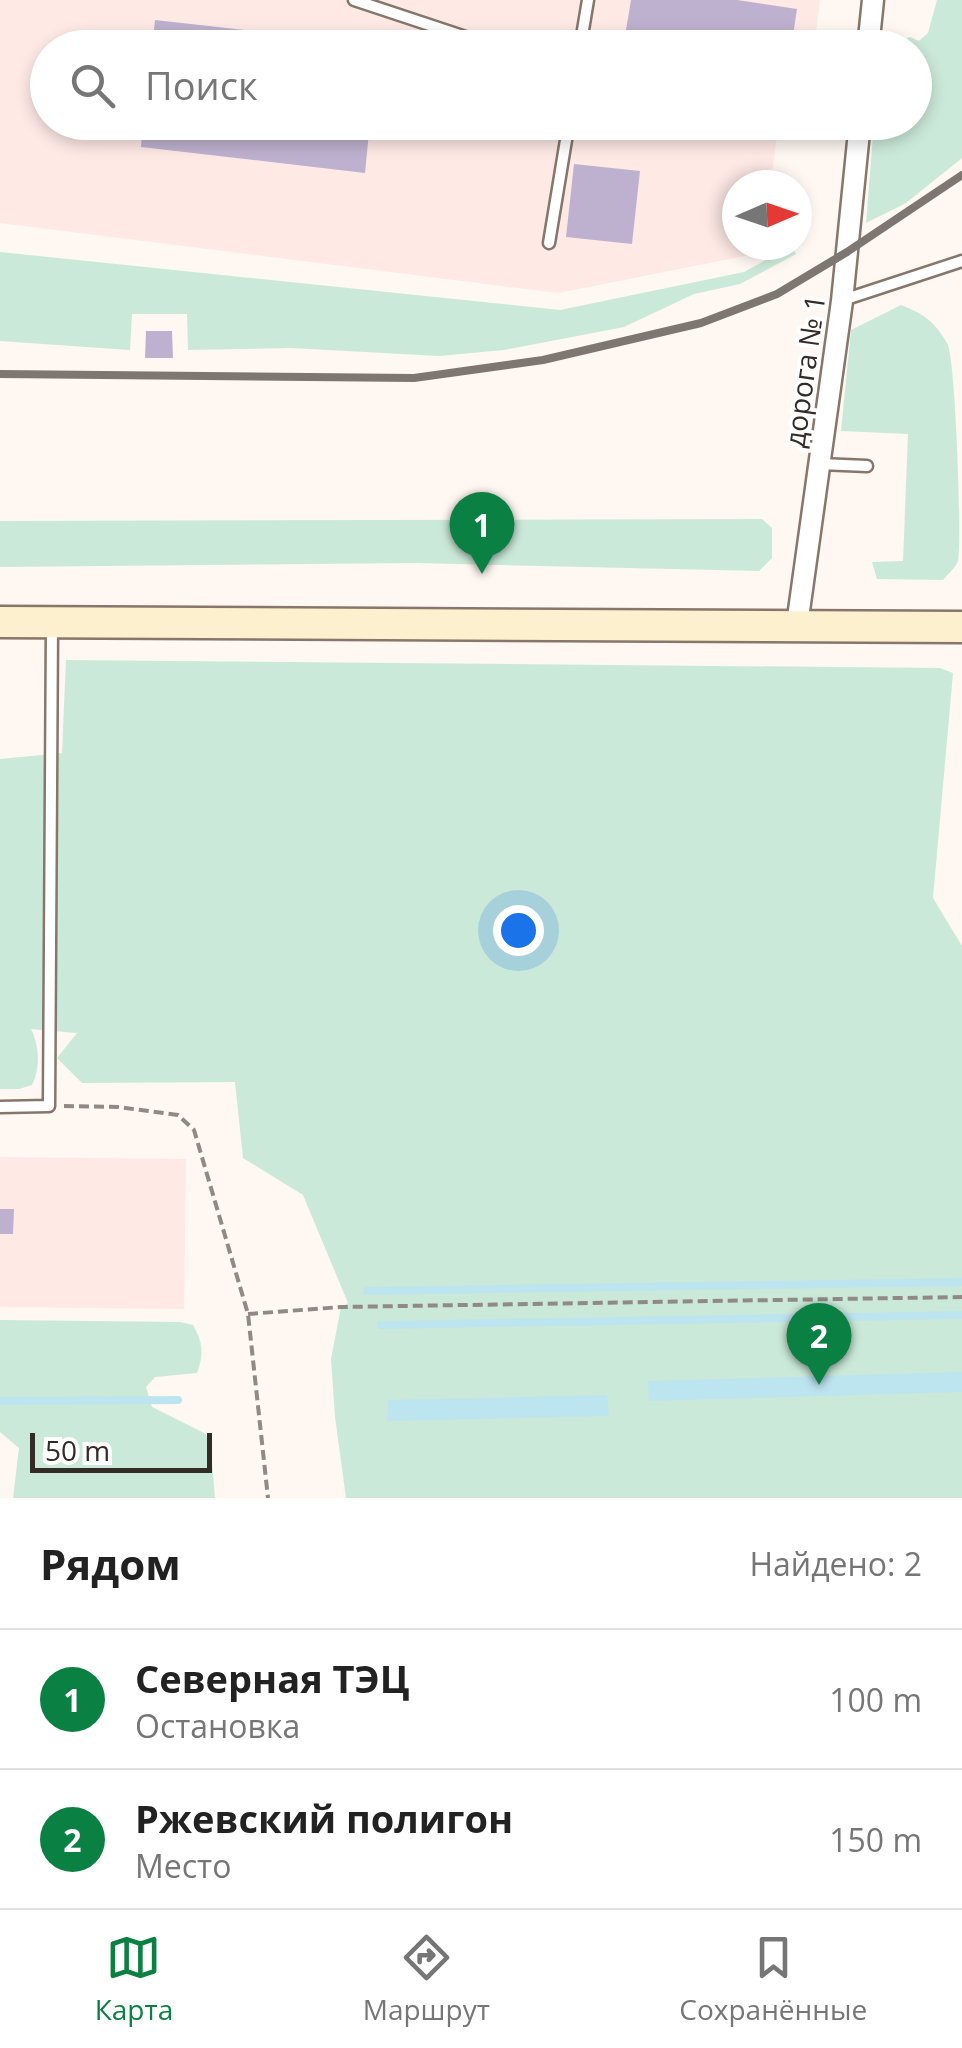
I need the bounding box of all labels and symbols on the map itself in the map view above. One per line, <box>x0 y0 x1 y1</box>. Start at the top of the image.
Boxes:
north arrow <box>722 170 812 260</box>
street label: дорога № 1 <box>774 292 834 450</box>
pin: 1 <box>450 492 514 574</box>
your location <box>493 905 544 956</box>
pin: 2 <box>786 1302 852 1385</box>
scale bar <box>30 1428 212 1472</box>

